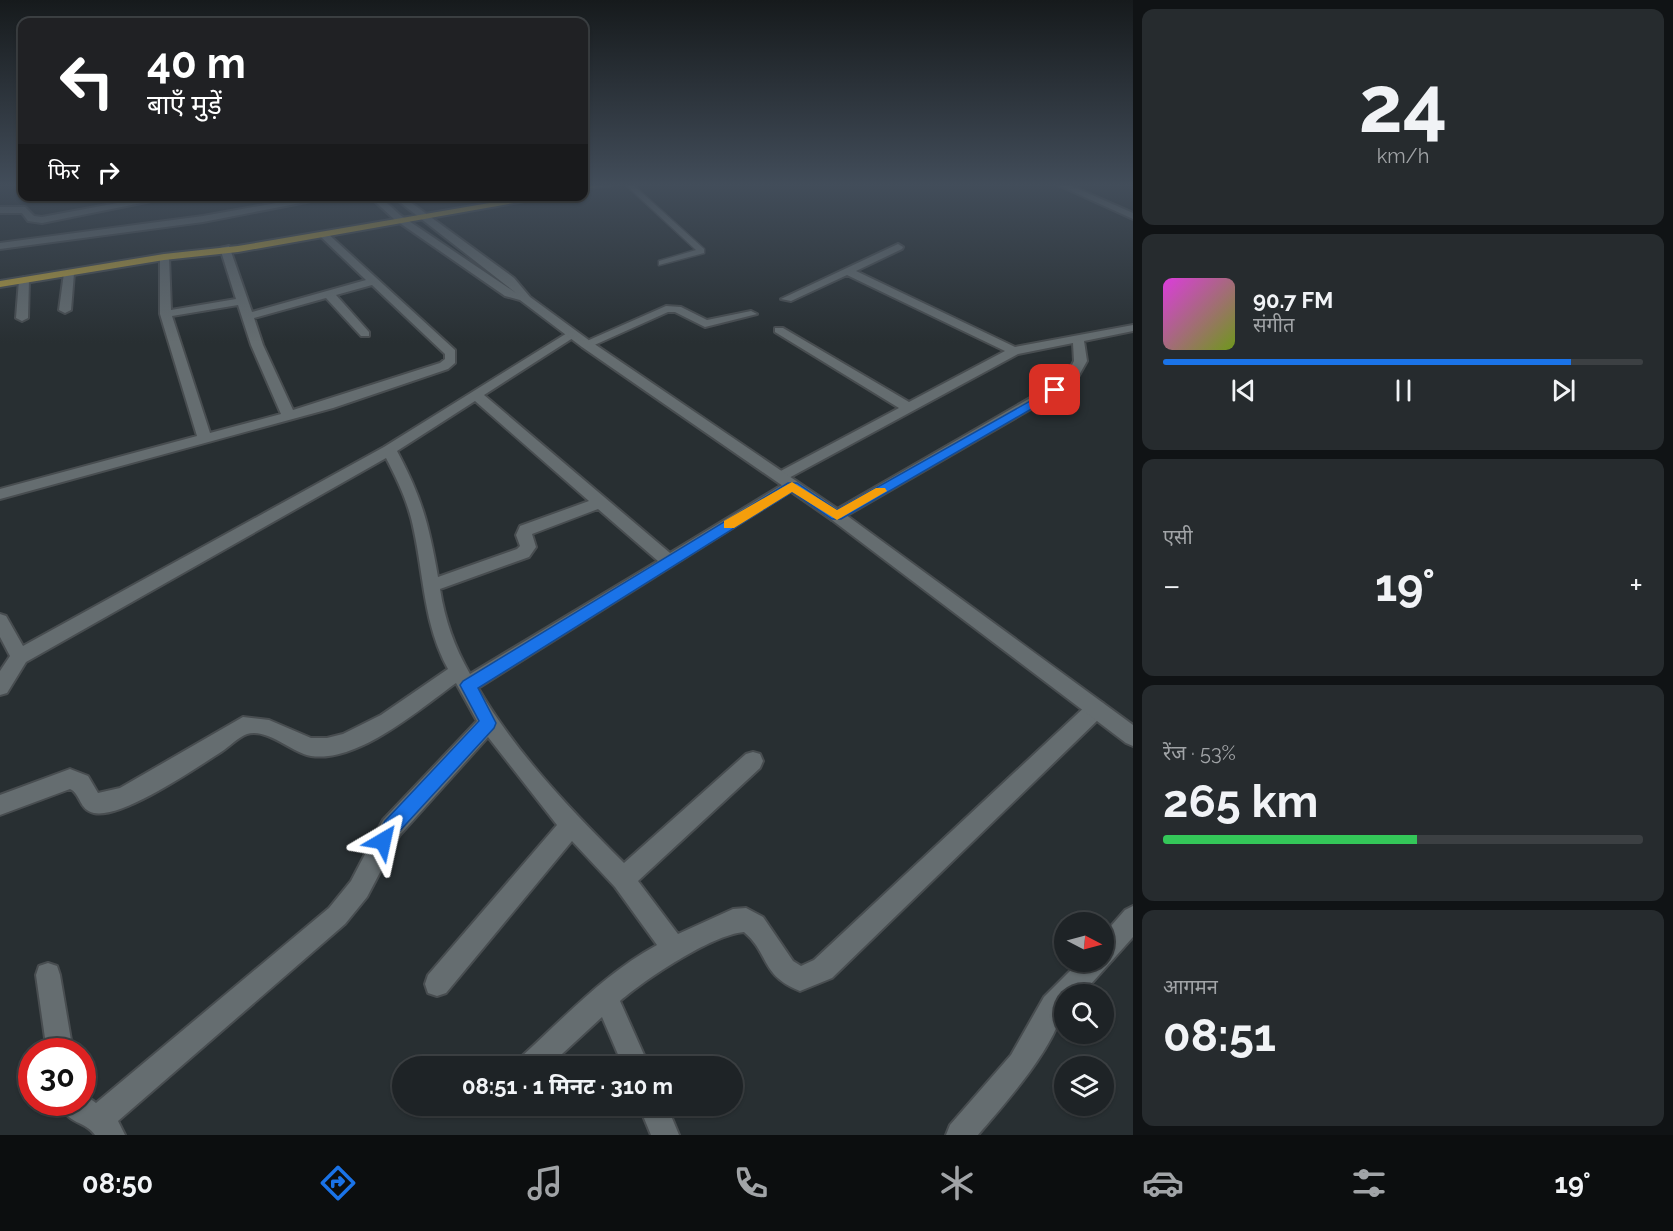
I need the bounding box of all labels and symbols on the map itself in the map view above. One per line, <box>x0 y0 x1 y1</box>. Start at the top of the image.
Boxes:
pin <box>1029 364 1080 415</box>
position arrow <box>351 809 415 873</box>
north arrow <box>1054 912 1114 972</box>
speed limit sign: 30 <box>18 1038 96 1116</box>

